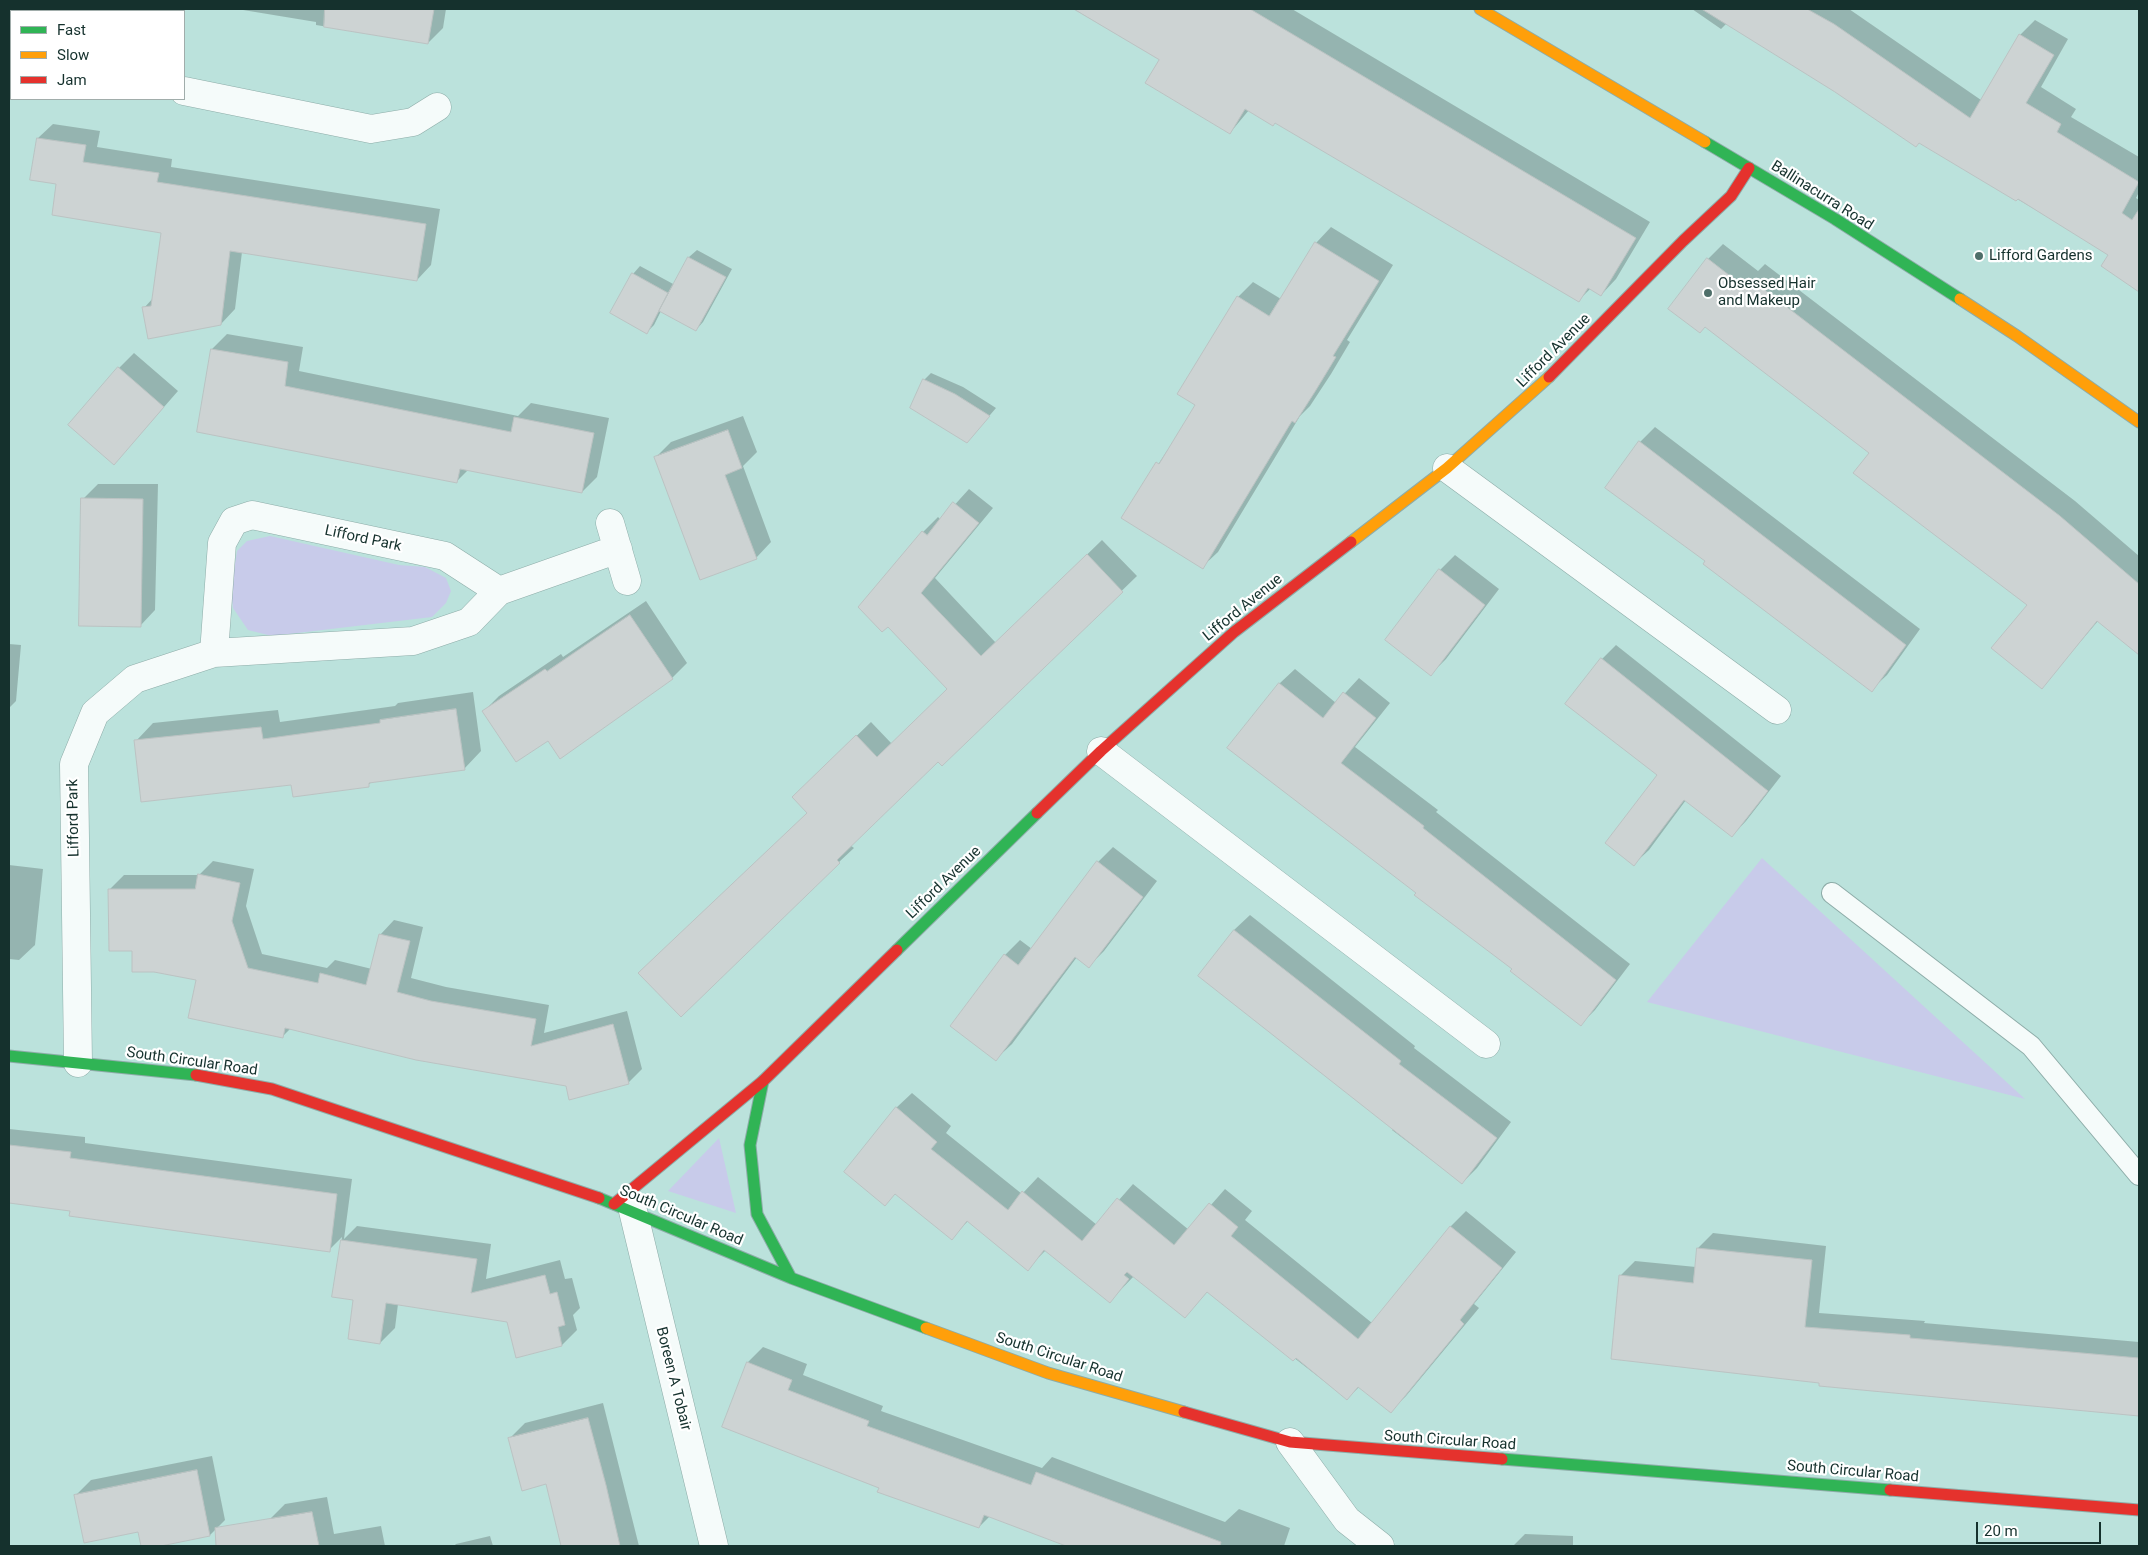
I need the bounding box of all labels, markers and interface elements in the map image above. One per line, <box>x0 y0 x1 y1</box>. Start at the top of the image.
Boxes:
legend <box>10 10 185 100</box>
text: Fast <box>57 21 86 39</box>
text: Slow <box>57 46 89 64</box>
text: Jam <box>57 71 87 89</box>
street label: Ballinacurra Road <box>1768 157 1876 235</box>
place label: Lifford Gardens <box>1989 247 2093 265</box>
marker: Lifford Gardens <box>1973 250 1985 262</box>
place label: Obsessed Hair and Makeup <box>1718 275 1816 310</box>
marker: Obsessed Hair and Makeup <box>1702 287 1714 299</box>
street label: Lifford Avenue <box>1513 310 1595 392</box>
street label: Lifford Park <box>323 522 403 556</box>
street label: Lifford Avenue <box>1200 571 1286 645</box>
street label: Lifford Park <box>64 779 84 857</box>
street label: Lifford Avenue <box>903 843 985 923</box>
street label: South Circular Road <box>125 1044 259 1080</box>
street label: South Circular Road <box>617 1182 745 1250</box>
street label: Boreen A Tobair <box>651 1325 695 1433</box>
street label: South Circular Road <box>993 1329 1125 1387</box>
street label: South Circular Road <box>1383 1427 1517 1455</box>
street label: South Circular Road <box>1786 1457 1920 1487</box>
scale bar <box>1978 1512 2103 1544</box>
text: 20 m <box>1984 1522 2018 1540</box>

